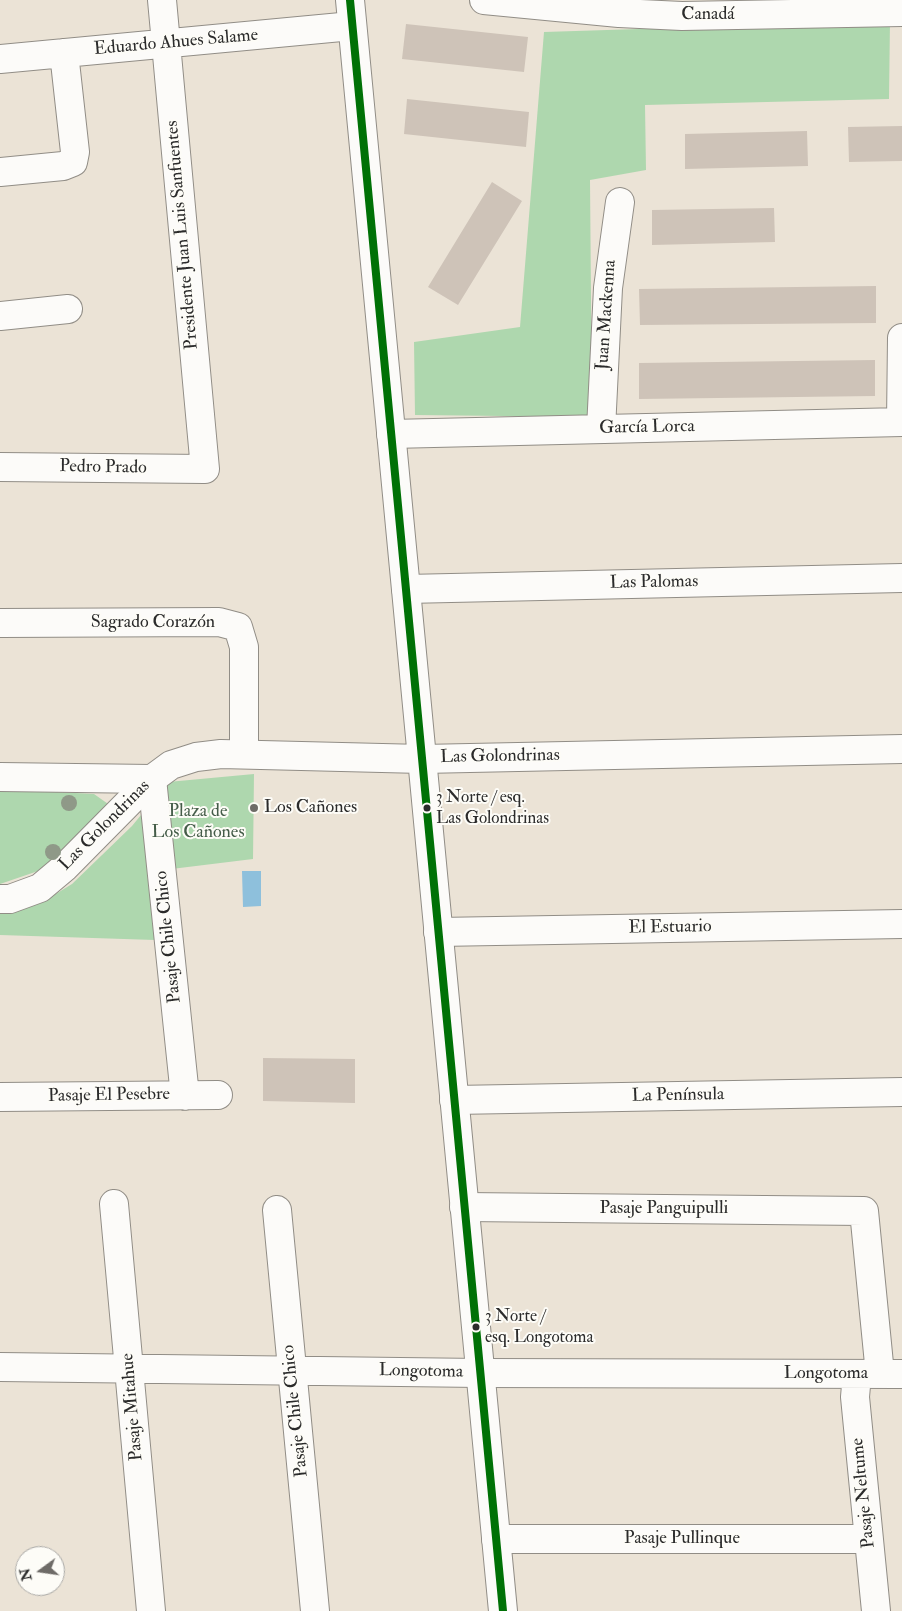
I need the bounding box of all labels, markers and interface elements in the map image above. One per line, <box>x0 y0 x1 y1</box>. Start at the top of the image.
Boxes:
street label: Canadá <box>681 4 735 26</box>
street label: Eduardo Ahues Salame <box>93 25 259 61</box>
street label: Presidente Juan Luis Sanfuentes <box>162 119 204 351</box>
street label: Juan Mackenna <box>592 259 622 371</box>
street label: García Lorca <box>599 416 695 440</box>
street label: Pedro Prado <box>59 456 147 480</box>
street label: Las Palomas <box>610 571 698 595</box>
street label: Sagrado Corazón <box>91 612 215 634</box>
street label: Las Golondrinas <box>440 745 560 769</box>
street label: Las Golondrinas <box>55 776 155 876</box>
place label: 3 Norte / esq. Las Golondrinas <box>436 788 549 828</box>
place label: Los Cañones <box>264 797 357 819</box>
park label: Plaza de Los Cañones <box>151 801 245 844</box>
marker: Los Cañones <box>248 802 260 814</box>
marker: 3 Norte / esq. Las Golondrinas <box>422 803 432 813</box>
street label: Pasaje Chile Chico <box>151 870 187 1004</box>
street label: El Estuario <box>628 916 712 940</box>
street label: Pasaje El Pesebre <box>48 1084 170 1108</box>
street label: La Península <box>631 1084 725 1108</box>
street label: Pasaje Panguipulli <box>600 1198 728 1220</box>
place label: 3 Norte / esq. Longotoma <box>485 1307 593 1347</box>
marker: 3 Norte / esq. Longotoma <box>471 1322 481 1332</box>
street label: Pasaje Chile Chico <box>278 1344 314 1478</box>
street label: Pasaje Mitahue <box>118 1352 148 1462</box>
street label: Longotoma <box>379 1360 463 1384</box>
street label: Longotoma <box>784 1363 868 1385</box>
street label: Pasaje Neltume <box>847 1437 881 1549</box>
street label: Pasaje Pullinque <box>624 1528 740 1550</box>
north arrow <box>15 1546 65 1596</box>
text: N <box>16 1566 36 1583</box>

